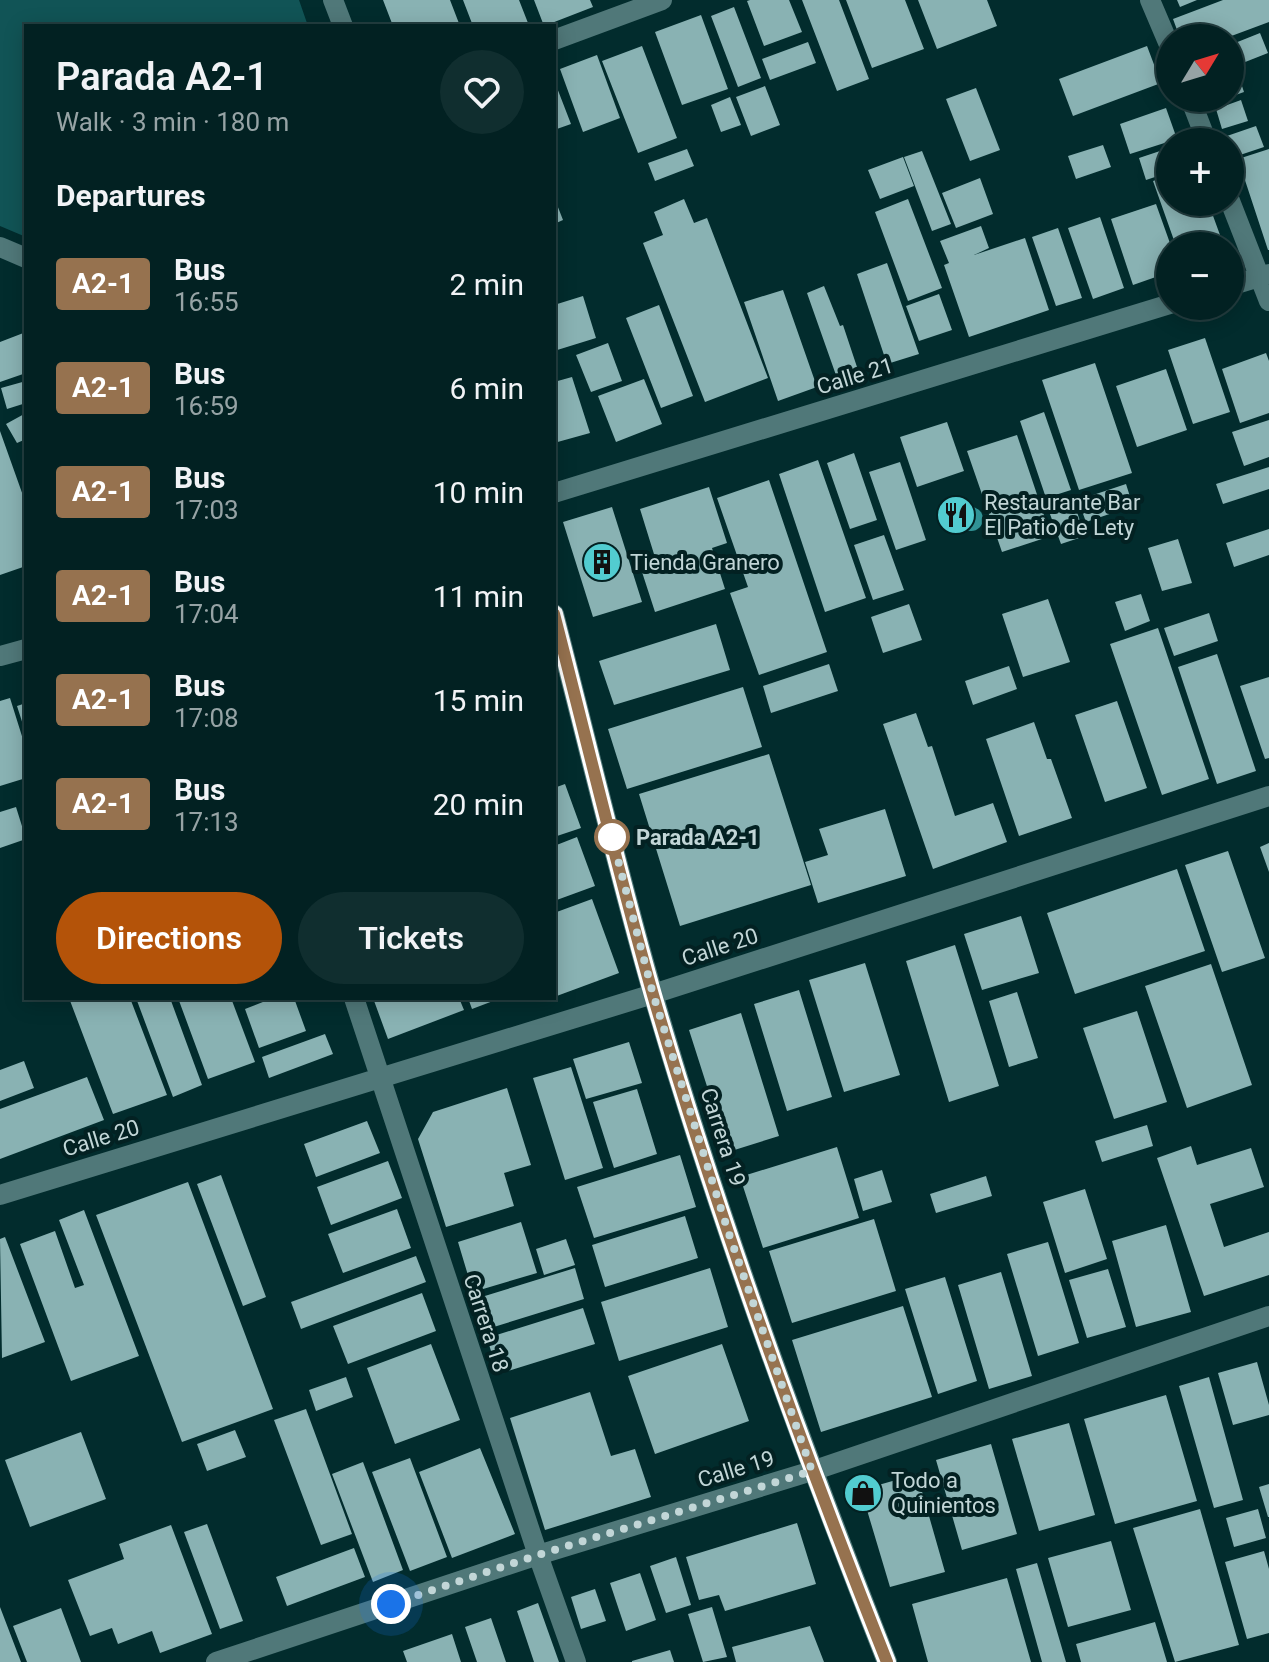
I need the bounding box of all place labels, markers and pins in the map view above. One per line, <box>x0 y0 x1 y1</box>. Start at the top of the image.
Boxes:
place label: Restaurante Bar El Patio de Lety <box>984 490 1141 540</box>
restaurant icon: Restaurante Bar El Patio de Lety <box>935 494 977 536</box>
building icon: Tienda Granero <box>581 541 623 583</box>
place label: Tienda Granero <box>630 550 780 575</box>
marker: Parada A2-1 <box>595 820 629 854</box>
place label: Parada A2-1 <box>636 825 760 850</box>
place label: Todo a Quinientos <box>891 1468 996 1518</box>
shop icon: Todo a Quinientos <box>842 1472 884 1514</box>

